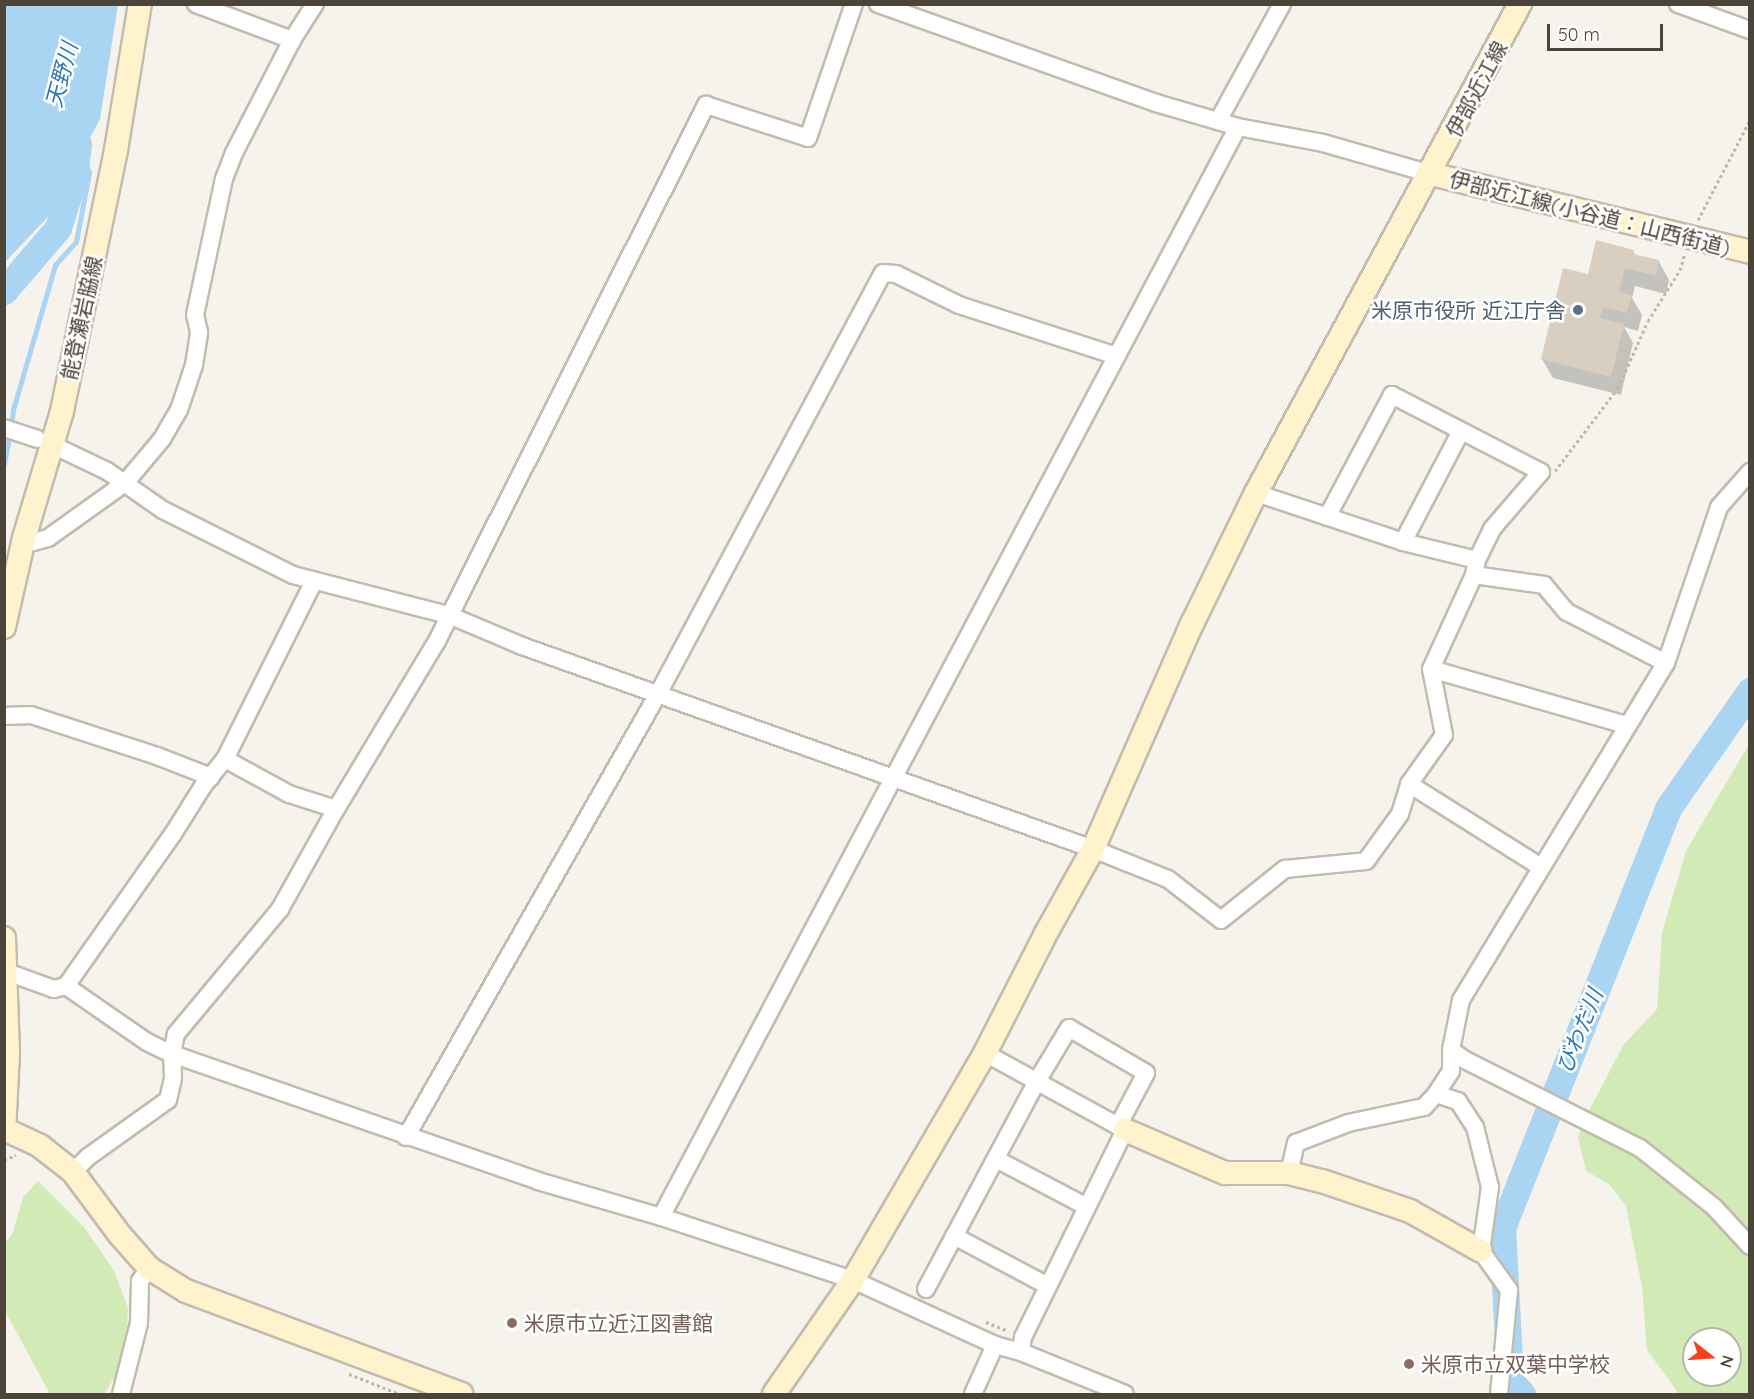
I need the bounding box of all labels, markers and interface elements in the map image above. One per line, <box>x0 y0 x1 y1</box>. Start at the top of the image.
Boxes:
scale bar <box>1550 12 1666 50</box>
text: 50 m <box>1558 23 1600 46</box>
street label: 伊部近江線 <box>1440 37 1512 141</box>
water label: 天野川 <box>41 40 83 110</box>
street label: 伊部近江線(小谷道：山西街道) <box>1447 166 1733 260</box>
street label: 能登瀬岩脇線 <box>56 254 106 382</box>
place label: 米原市役所 近江庁舎 <box>1371 297 1566 323</box>
marker: 米原市役所 近江庁舎 <box>1571 303 1585 317</box>
water label: びわだ川 <box>1551 985 1609 1077</box>
place label: 米原市立近江図書館 <box>524 1310 713 1336</box>
marker: 米原市立近江図書館 <box>505 1316 519 1330</box>
north arrow <box>1682 1327 1742 1387</box>
place label: 米原市立双葉中学校 <box>1421 1351 1610 1377</box>
text: N <box>1716 1353 1739 1370</box>
marker: 米原市立双葉中学校 <box>1402 1357 1416 1371</box>

